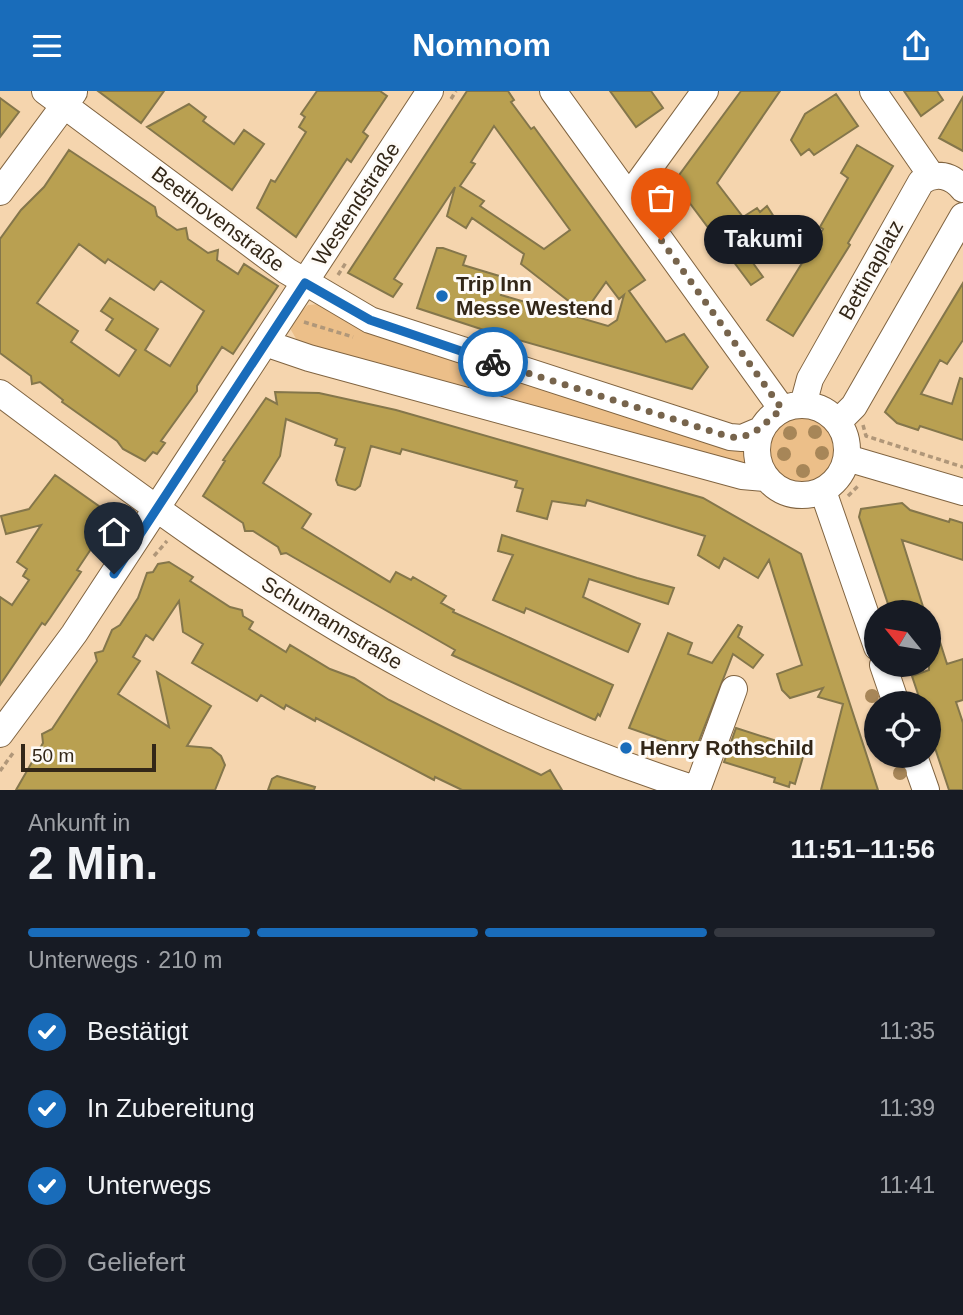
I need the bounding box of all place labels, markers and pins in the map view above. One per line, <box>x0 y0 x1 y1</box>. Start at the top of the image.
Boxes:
pin <box>631 168 691 240</box>
callout: Takumi <box>703 215 822 265</box>
place label: Trip Inn Messe Westend <box>456 272 613 319</box>
marker: Trip Inn Messe Westend <box>434 288 450 304</box>
pin <box>84 502 144 574</box>
place label: Henry Rothschild <box>640 736 814 759</box>
marker: Henry Rothschild <box>618 740 634 756</box>

